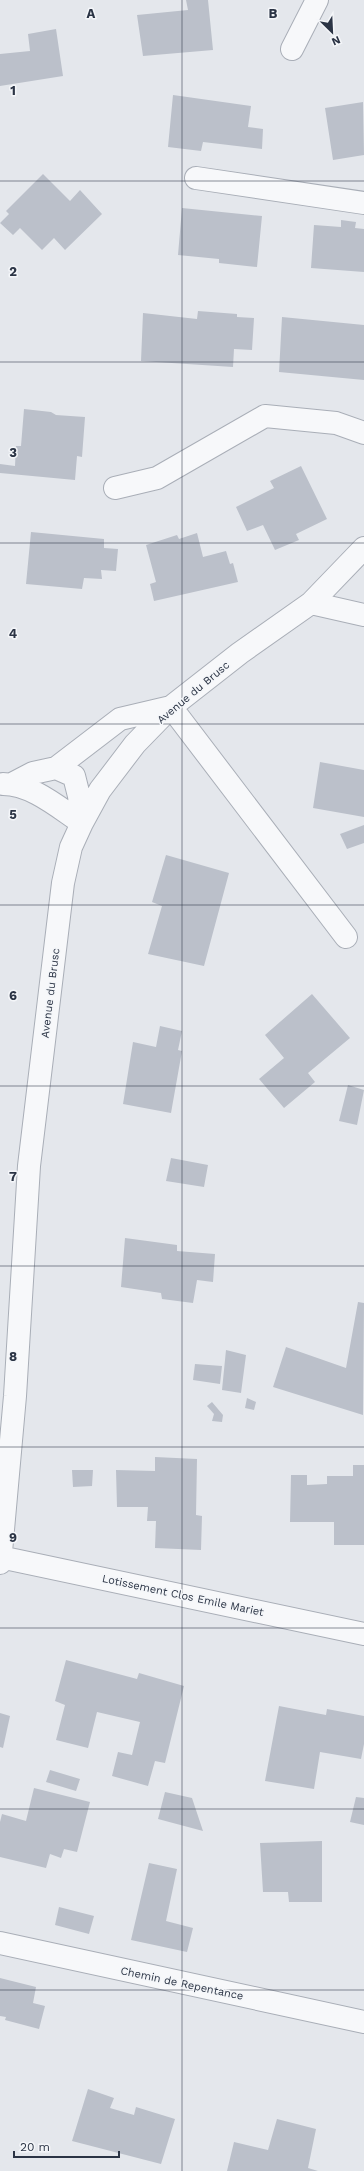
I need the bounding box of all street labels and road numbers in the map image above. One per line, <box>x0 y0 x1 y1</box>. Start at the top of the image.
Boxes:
street label: Avenue du Brusc <box>154 658 232 726</box>
street label: Avenue du Brusc <box>39 947 62 1039</box>
street label: Lotissement Clos Emile Mariet <box>101 1572 265 1619</box>
street label: Chemin de Repentance <box>119 1964 245 2003</box>

